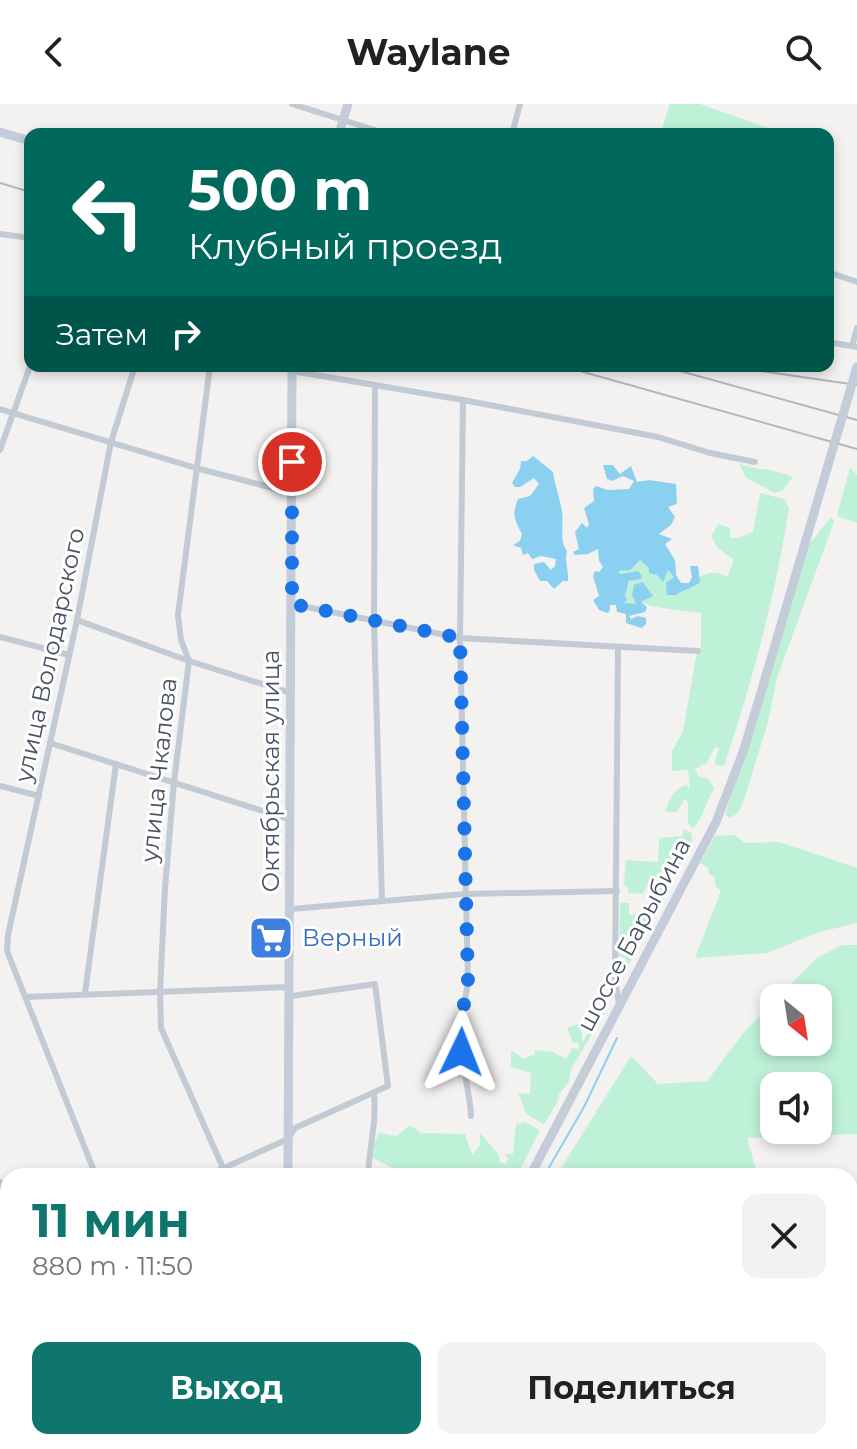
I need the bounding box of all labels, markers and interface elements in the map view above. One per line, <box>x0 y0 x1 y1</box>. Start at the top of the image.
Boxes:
icon: back <box>32 30 76 74</box>
text: Waylane <box>346 30 511 74</box>
icon: search <box>781 30 825 74</box>
text: 500 m <box>188 156 372 224</box>
icon: left <box>56 160 160 264</box>
text: Клубный проезд <box>188 224 503 268</box>
icon: right <box>164 312 208 356</box>
text: Затем <box>56 316 148 353</box>
pin <box>258 428 326 496</box>
icon: arrive <box>270 440 314 484</box>
street label: улица Володарского <box>8 525 91 786</box>
street label: Октябрьская улица <box>256 650 285 892</box>
street label: улица Чкалова <box>134 676 183 864</box>
street label: шоссе Барыбина <box>570 833 697 1036</box>
supermarket icon: Верный <box>247 914 295 962</box>
place label: Верный <box>302 923 403 952</box>
north arrow <box>760 984 832 1056</box>
map controls <box>760 984 832 1144</box>
position arrow <box>419 1010 503 1094</box>
button: sound <box>760 1072 832 1144</box>
text: 11 мин <box>32 1191 190 1249</box>
button: close <box>742 1194 826 1278</box>
text: 880 m · 11:50 <box>32 1250 193 1282</box>
button: Выход <box>32 1342 421 1434</box>
button: Поделиться <box>437 1342 826 1434</box>

